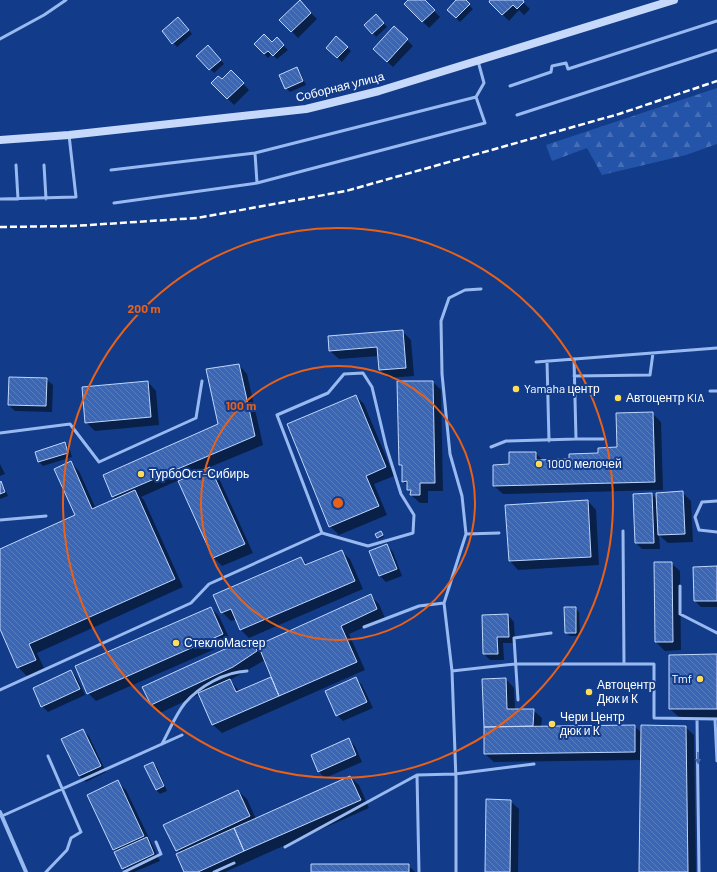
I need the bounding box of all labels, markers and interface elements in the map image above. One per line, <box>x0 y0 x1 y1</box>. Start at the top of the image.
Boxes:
street label: Соборная улица <box>294 68 386 105</box>
text: 200 m <box>128 301 160 315</box>
place label: Yamaha центр <box>524 381 600 396</box>
marker: Yamaha центр <box>511 384 521 394</box>
place label: Автоцентр KIA <box>626 390 704 405</box>
marker: Автоцентр KIA <box>613 393 623 403</box>
text: 100 m <box>226 398 256 412</box>
place label: 1000 мелочей <box>547 456 622 470</box>
marker: 1000 мелочей <box>534 459 544 469</box>
place label: ТурбоОст-Сибирь <box>149 466 249 481</box>
marker: ТурбоОст-Сибирь <box>136 469 146 479</box>
centre of rings <box>331 496 345 510</box>
place label: СтеклоМастер <box>184 635 266 650</box>
marker: СтеклоМастер <box>171 638 181 648</box>
place label: Tmf <box>672 671 692 685</box>
marker: Tmf <box>695 674 705 684</box>
place label: Автоцентр Дюк и К <box>597 677 656 706</box>
marker: Автоцентр Дюк и К <box>584 687 594 697</box>
place label: Чери Центр дюк и К <box>560 709 625 738</box>
marker: Чери Центр дюк и К <box>547 719 557 729</box>
one-way arrow <box>695 752 701 765</box>

